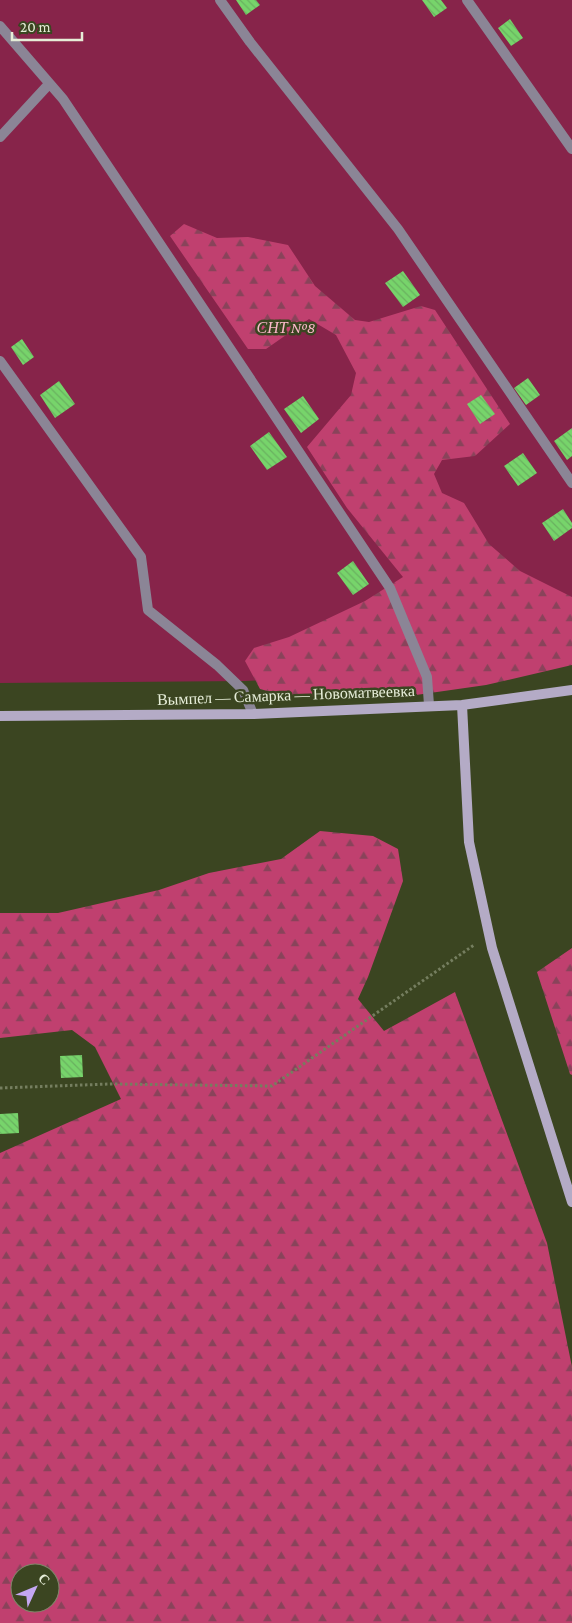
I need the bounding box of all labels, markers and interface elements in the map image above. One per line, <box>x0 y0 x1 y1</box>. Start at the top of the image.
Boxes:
scale bar <box>12 10 82 42</box>
text: 20 m <box>20 19 51 35</box>
park label: СНТ №8 <box>257 319 315 336</box>
street label: Вымпел — Самарка — Новоматвеевка <box>157 682 415 709</box>
north arrow <box>10 1563 60 1613</box>
text: С <box>35 1570 54 1588</box>

